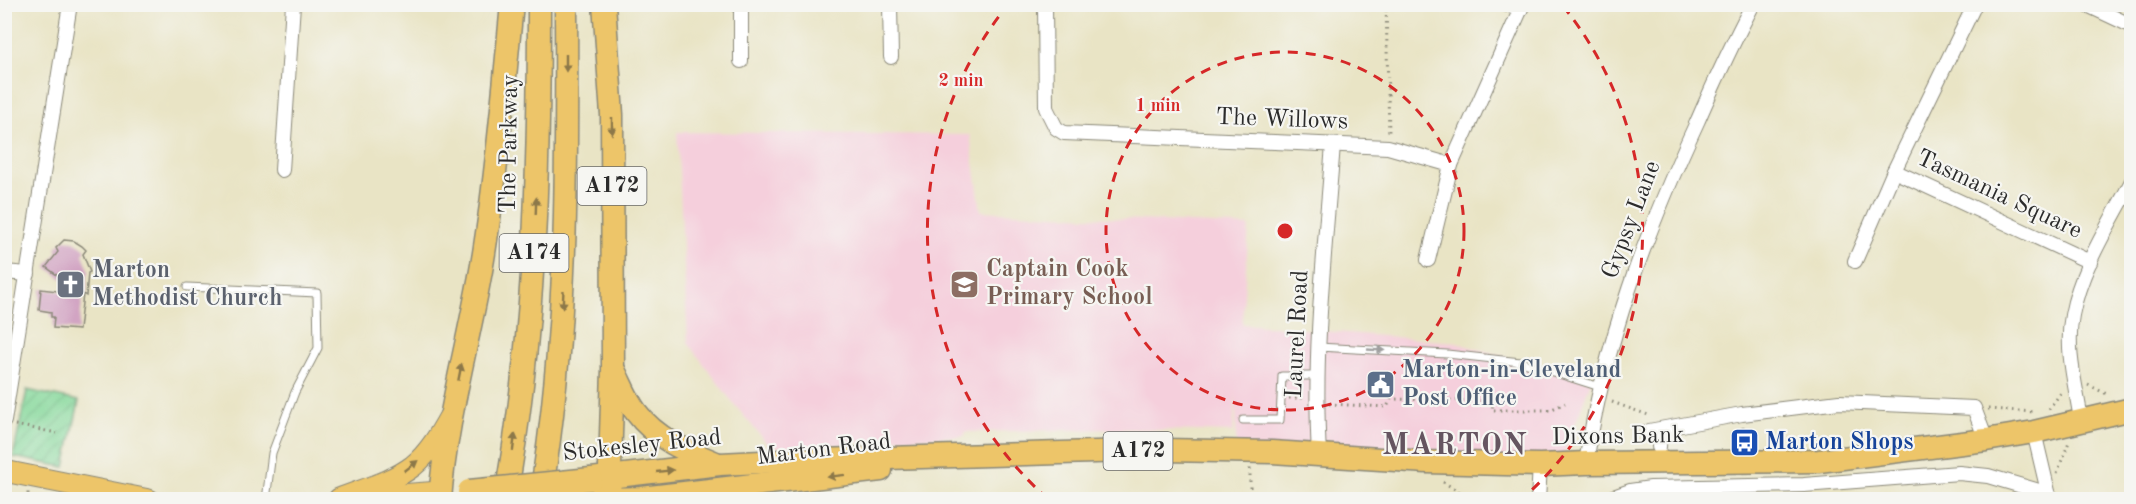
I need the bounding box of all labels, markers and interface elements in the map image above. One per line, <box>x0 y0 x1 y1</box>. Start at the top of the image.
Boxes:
one-way arrow <box>561 53 571 72</box>
text: 2 min <box>938 72 984 90</box>
street label: The Parkway <box>497 74 523 214</box>
text: 1 min <box>1135 97 1181 115</box>
street label: The Willows <box>1215 106 1349 134</box>
one-way arrow <box>607 116 617 135</box>
street label: Tasmania Square <box>1913 146 2085 244</box>
street label: Gypsy Lane <box>1599 158 1665 282</box>
road number: A172 <box>578 167 646 205</box>
one-way arrow <box>531 196 540 215</box>
centre of rings <box>1275 221 1295 241</box>
road number: A174 <box>500 234 568 272</box>
place label: Captain Cook Primary School <box>986 258 1153 310</box>
place label: Marton Methodist Church <box>92 259 282 311</box>
school or university icon: Captain Cook Primary School <box>949 268 981 300</box>
church icon: Marton Methodist Church <box>55 269 87 301</box>
street label: Laurel Road <box>1283 269 1313 399</box>
one-way arrow <box>558 290 567 309</box>
one-way arrow <box>1367 346 1386 355</box>
place label: Marton-in-Cleveland Post Office <box>1402 359 1622 411</box>
one-way arrow <box>456 363 465 382</box>
public building icon: Marton-in-Cleveland Post Office <box>1365 369 1397 401</box>
street label: Dixons Bank <box>1551 424 1685 450</box>
street label: Stokesley Road <box>561 426 723 466</box>
bus stop icon: Marton Shops <box>1728 427 1760 459</box>
street label: Marton Road <box>755 430 893 470</box>
district label: MARTON <box>1382 431 1528 461</box>
place label: Marton Shops <box>1765 431 1914 455</box>
one-way arrow <box>509 432 519 451</box>
road number: A172 <box>1104 432 1172 470</box>
one-way arrow <box>403 459 419 472</box>
one-way arrow <box>656 466 675 475</box>
one-way arrow <box>827 471 846 480</box>

